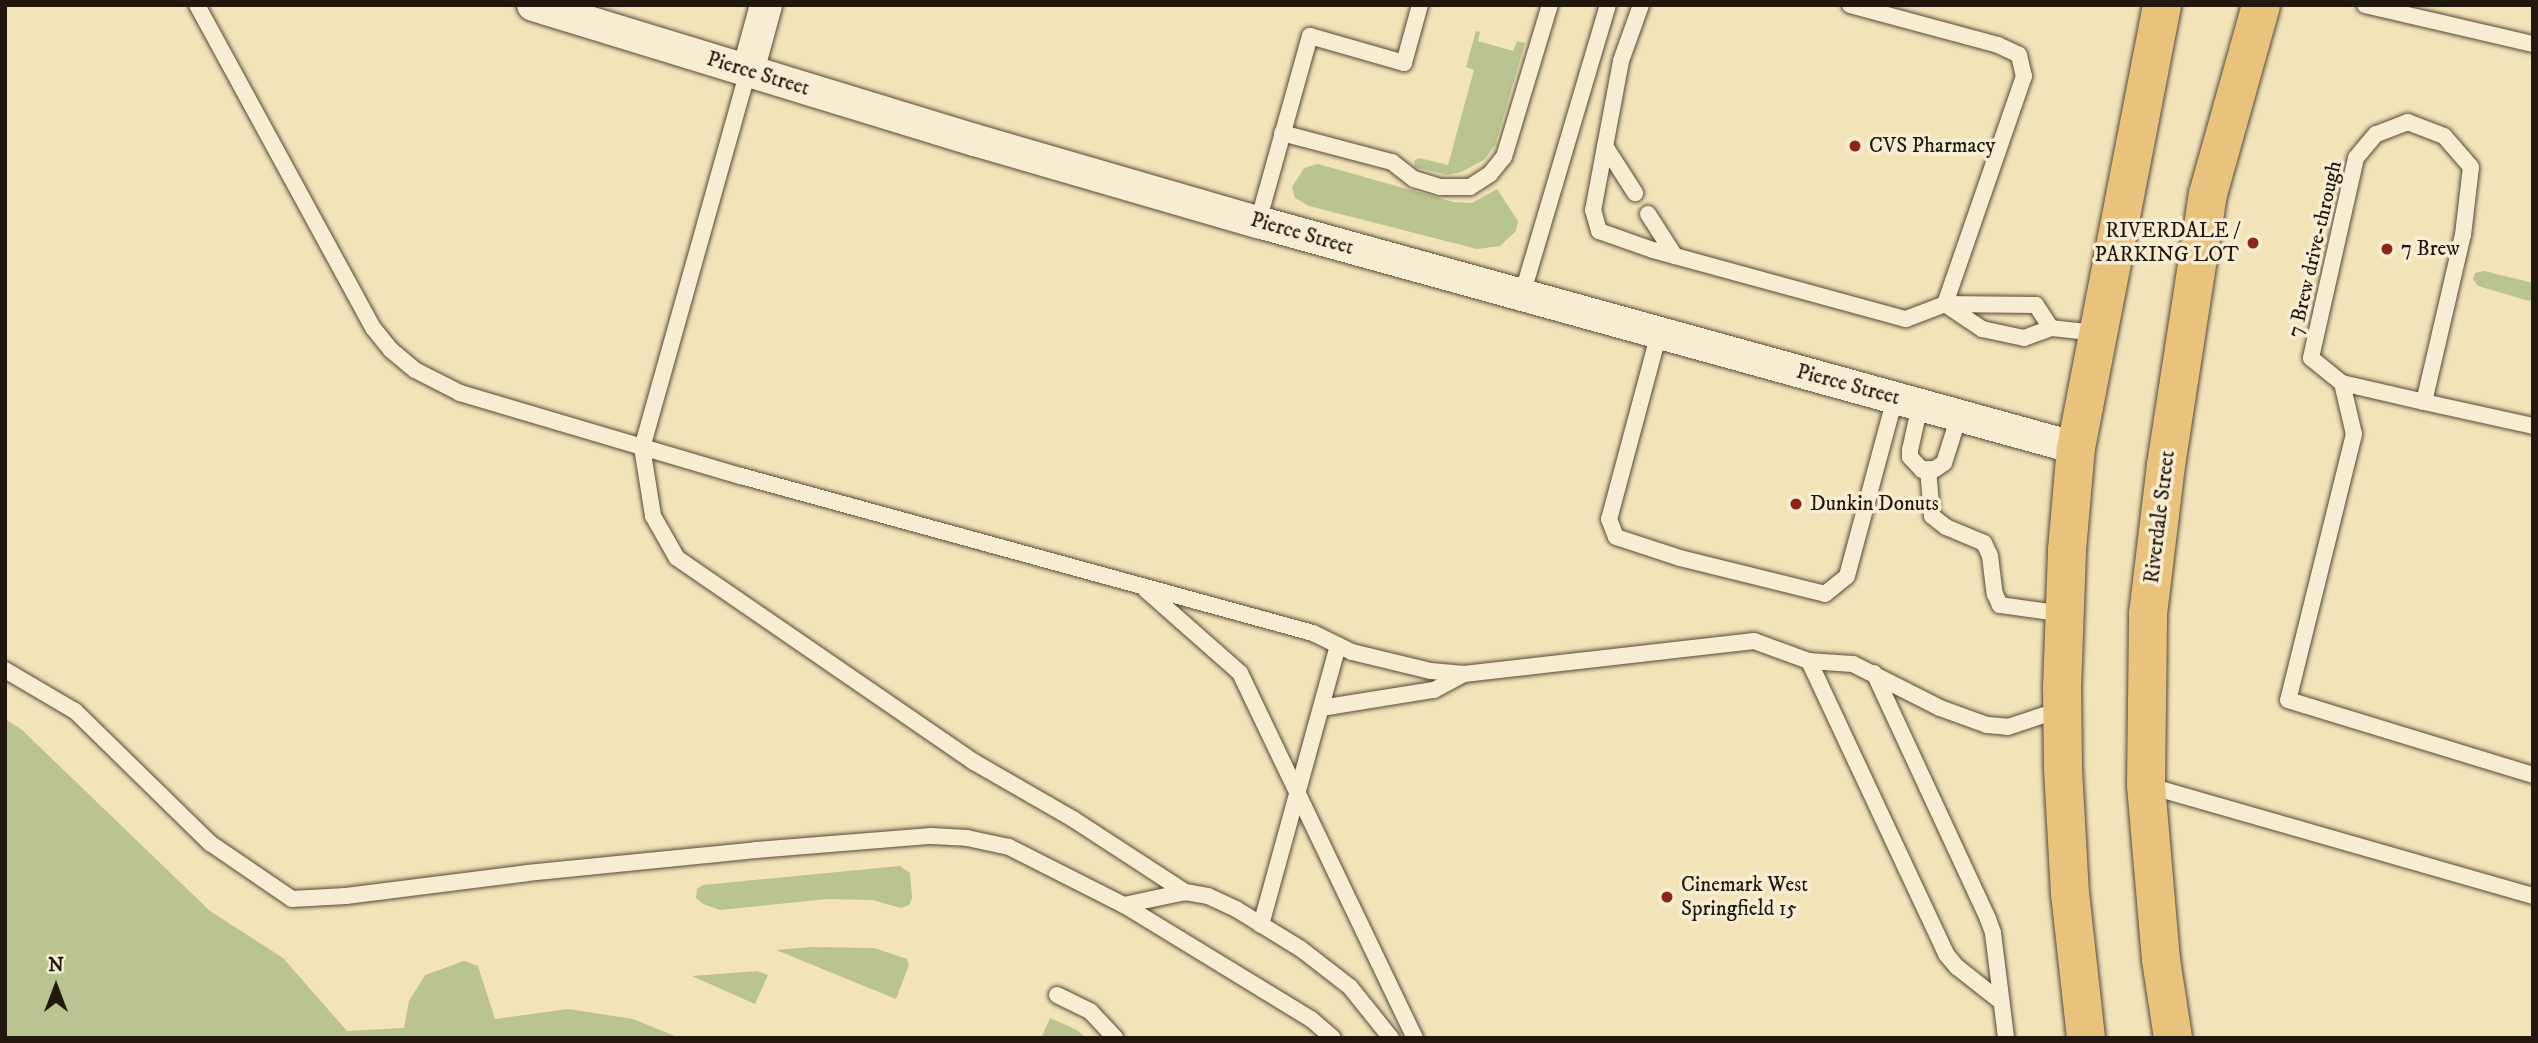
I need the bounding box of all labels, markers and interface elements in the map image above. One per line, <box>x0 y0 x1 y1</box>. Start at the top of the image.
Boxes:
street label: Pierce Street <box>704 46 812 102</box>
place label: CVS Pharmacy <box>1869 133 1995 159</box>
marker: CVS Pharmacy <box>1847 138 1863 154</box>
street label: 7 Brew drive-through <box>2282 158 2348 340</box>
street label: Pierce Street <box>1248 207 1356 261</box>
place label: RIVERDALE / PARKING LOT <box>2095 218 2239 268</box>
marker: RIVERDALE / PARKING LOT <box>2245 235 2261 251</box>
place label: 7 Brew <box>2401 236 2460 262</box>
marker: 7 Brew <box>2379 241 2395 257</box>
street label: Pierce Street <box>1794 359 1902 411</box>
street label: Riverdale Street <box>2139 449 2181 585</box>
place label: Dunkin Donuts <box>1810 491 1939 517</box>
marker: Dunkin Donuts <box>1788 496 1804 512</box>
place label: Cinemark West Springfield 15 <box>1681 872 1808 922</box>
marker: Cinemark West Springfield 15 <box>1659 889 1675 905</box>
north arrow <box>21 952 91 1022</box>
text: N <box>48 954 64 977</box>

